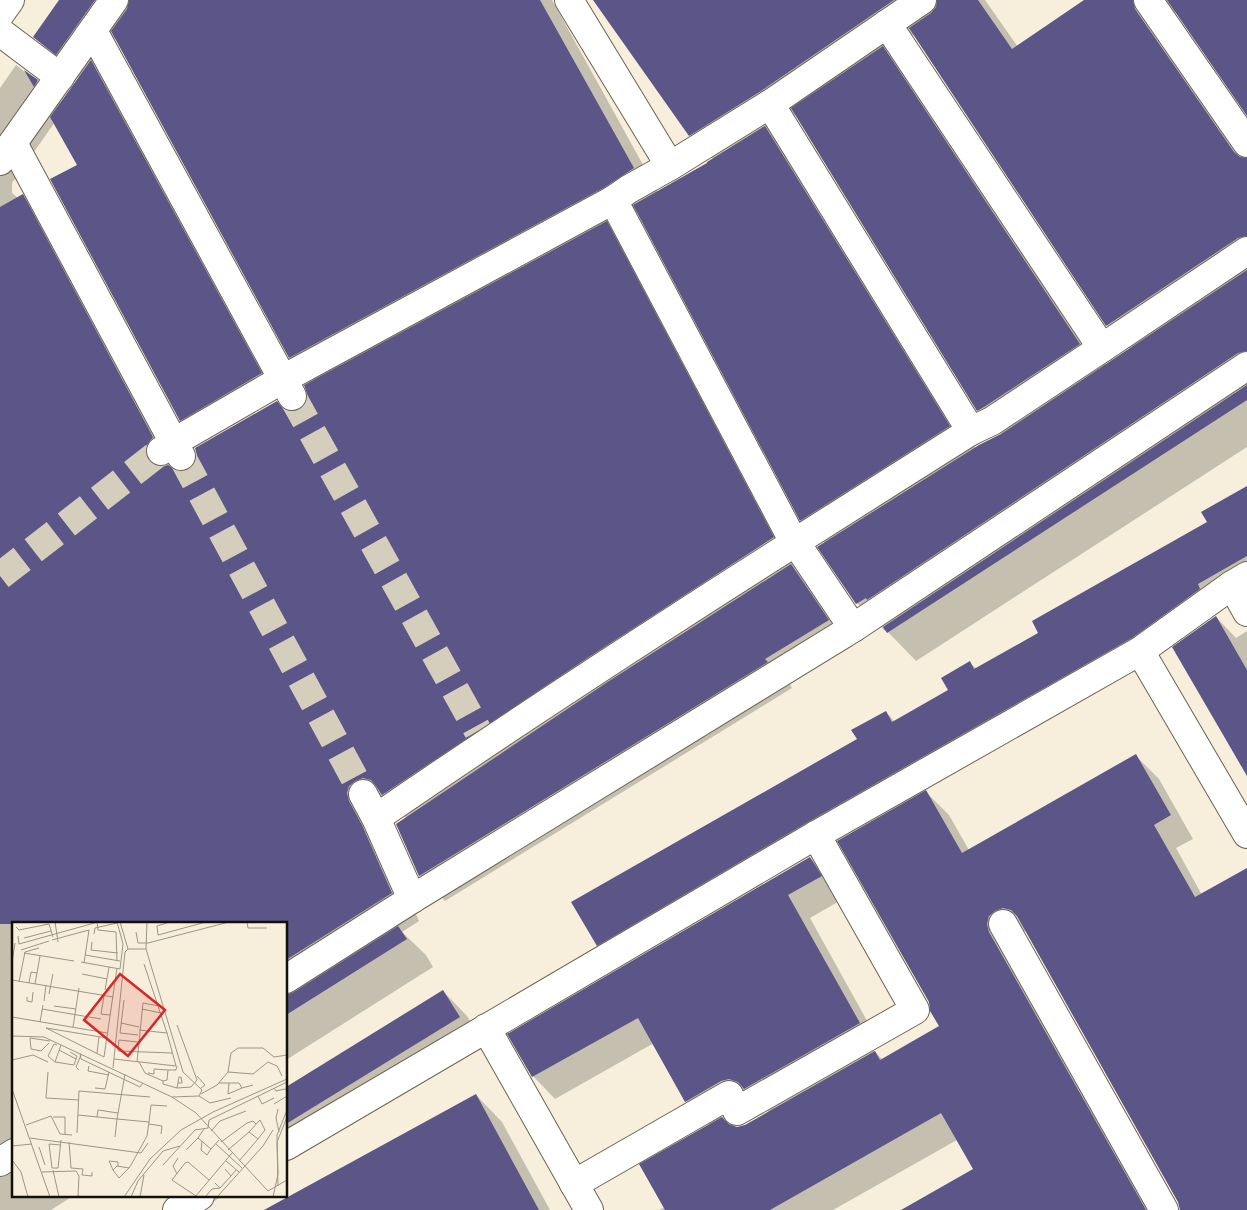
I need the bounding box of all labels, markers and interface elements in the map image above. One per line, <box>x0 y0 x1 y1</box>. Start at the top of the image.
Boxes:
inset map <box>12 922 288 1198</box>

